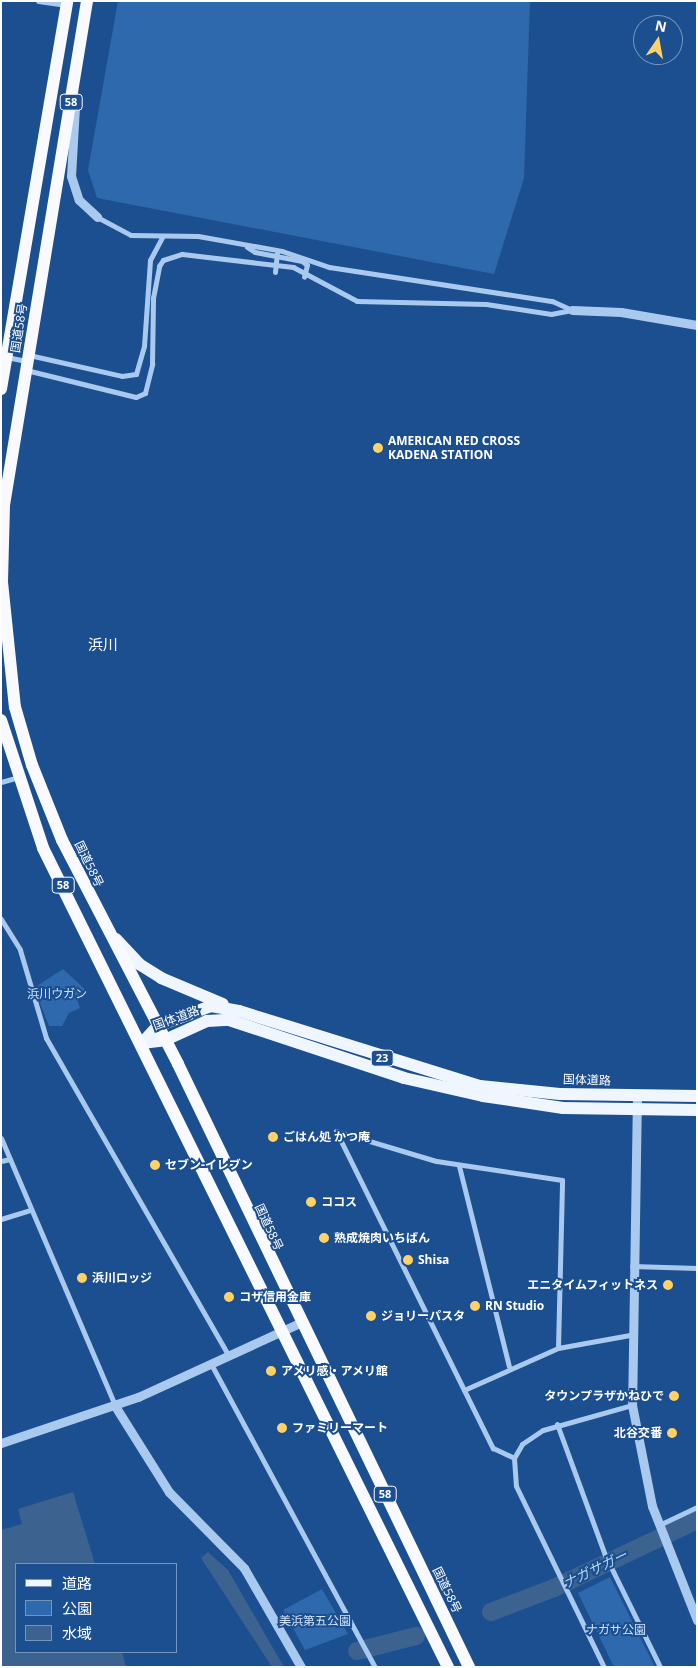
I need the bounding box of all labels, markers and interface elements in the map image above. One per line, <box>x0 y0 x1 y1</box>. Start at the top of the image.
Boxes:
north arrow <box>633 15 683 65</box>
text: N <box>653 15 669 36</box>
road number: 58 <box>58 94 84 110</box>
street label: 国道58号 <box>8 302 30 354</box>
place label: AMERICAN RED CROSS KADENA STATION <box>388 434 520 462</box>
marker: AMERICAN RED CROSS KADENA STATION <box>372 442 384 454</box>
district label: 浜川 <box>88 636 118 654</box>
street label: 国道58号 <box>72 838 106 890</box>
road number: 58 <box>50 876 76 894</box>
park label: 浜川ウガン <box>27 987 87 1001</box>
street label: 国体道路 <box>151 1003 201 1033</box>
road number: 23 <box>370 1050 394 1066</box>
street label: 国体道路 <box>563 1072 611 1088</box>
place label: ごはん処 かつ庵 <box>283 1130 370 1144</box>
marker: ごはん処 かつ庵 <box>267 1131 279 1143</box>
place label: セブン-イレブン <box>165 1158 253 1172</box>
marker: セブン-イレブン <box>149 1159 161 1171</box>
place label: ココス <box>321 1195 357 1209</box>
marker: ココス <box>305 1196 317 1208</box>
street label: 国道58号 <box>252 1201 286 1253</box>
place label: 熟成焼肉いちばん <box>334 1231 430 1245</box>
marker: 熟成焼肉いちばん <box>318 1232 330 1244</box>
place label: Shisa <box>418 1253 449 1267</box>
marker: Shisa <box>402 1254 414 1266</box>
place label: 浜川ロッジ <box>92 1271 152 1285</box>
marker: 浜川ロッジ <box>76 1272 88 1284</box>
place label: エニタイムフィットネス <box>526 1278 658 1292</box>
marker: エニタイムフィットネス <box>662 1279 674 1291</box>
place label: コザ信用金庫 <box>239 1290 311 1304</box>
marker: コザ信用金庫 <box>223 1291 235 1303</box>
place label: RN Studio <box>485 1299 544 1313</box>
marker: RN Studio <box>469 1300 481 1312</box>
place label: ジョリーパスタ <box>381 1309 465 1323</box>
marker: ジョリーパスタ <box>365 1310 377 1322</box>
place label: アメリ感・アメリ館 <box>281 1364 389 1378</box>
marker: アメリ感・アメリ館 <box>265 1365 277 1377</box>
place label: タウンプラザかねひで <box>544 1389 664 1403</box>
marker: タウンプラザかねひで <box>668 1390 680 1402</box>
place label: ファミリーマート <box>292 1421 388 1435</box>
marker: ファミリーマート <box>276 1422 288 1434</box>
place label: 北谷交番 <box>614 1426 662 1440</box>
marker: 北谷交番 <box>666 1427 678 1439</box>
road number: 58 <box>372 1486 398 1502</box>
water label: ナガサガー <box>560 1546 630 1592</box>
legend <box>15 1563 178 1653</box>
street label: 国道58号 <box>430 1564 464 1616</box>
text: 道路 <box>62 1573 92 1593</box>
text: 公園 <box>62 1598 92 1618</box>
park label: 美浜第五公園 <box>279 1614 351 1628</box>
text: 水域 <box>62 1623 92 1643</box>
park label: ナガサ公園 <box>586 1623 646 1637</box>

